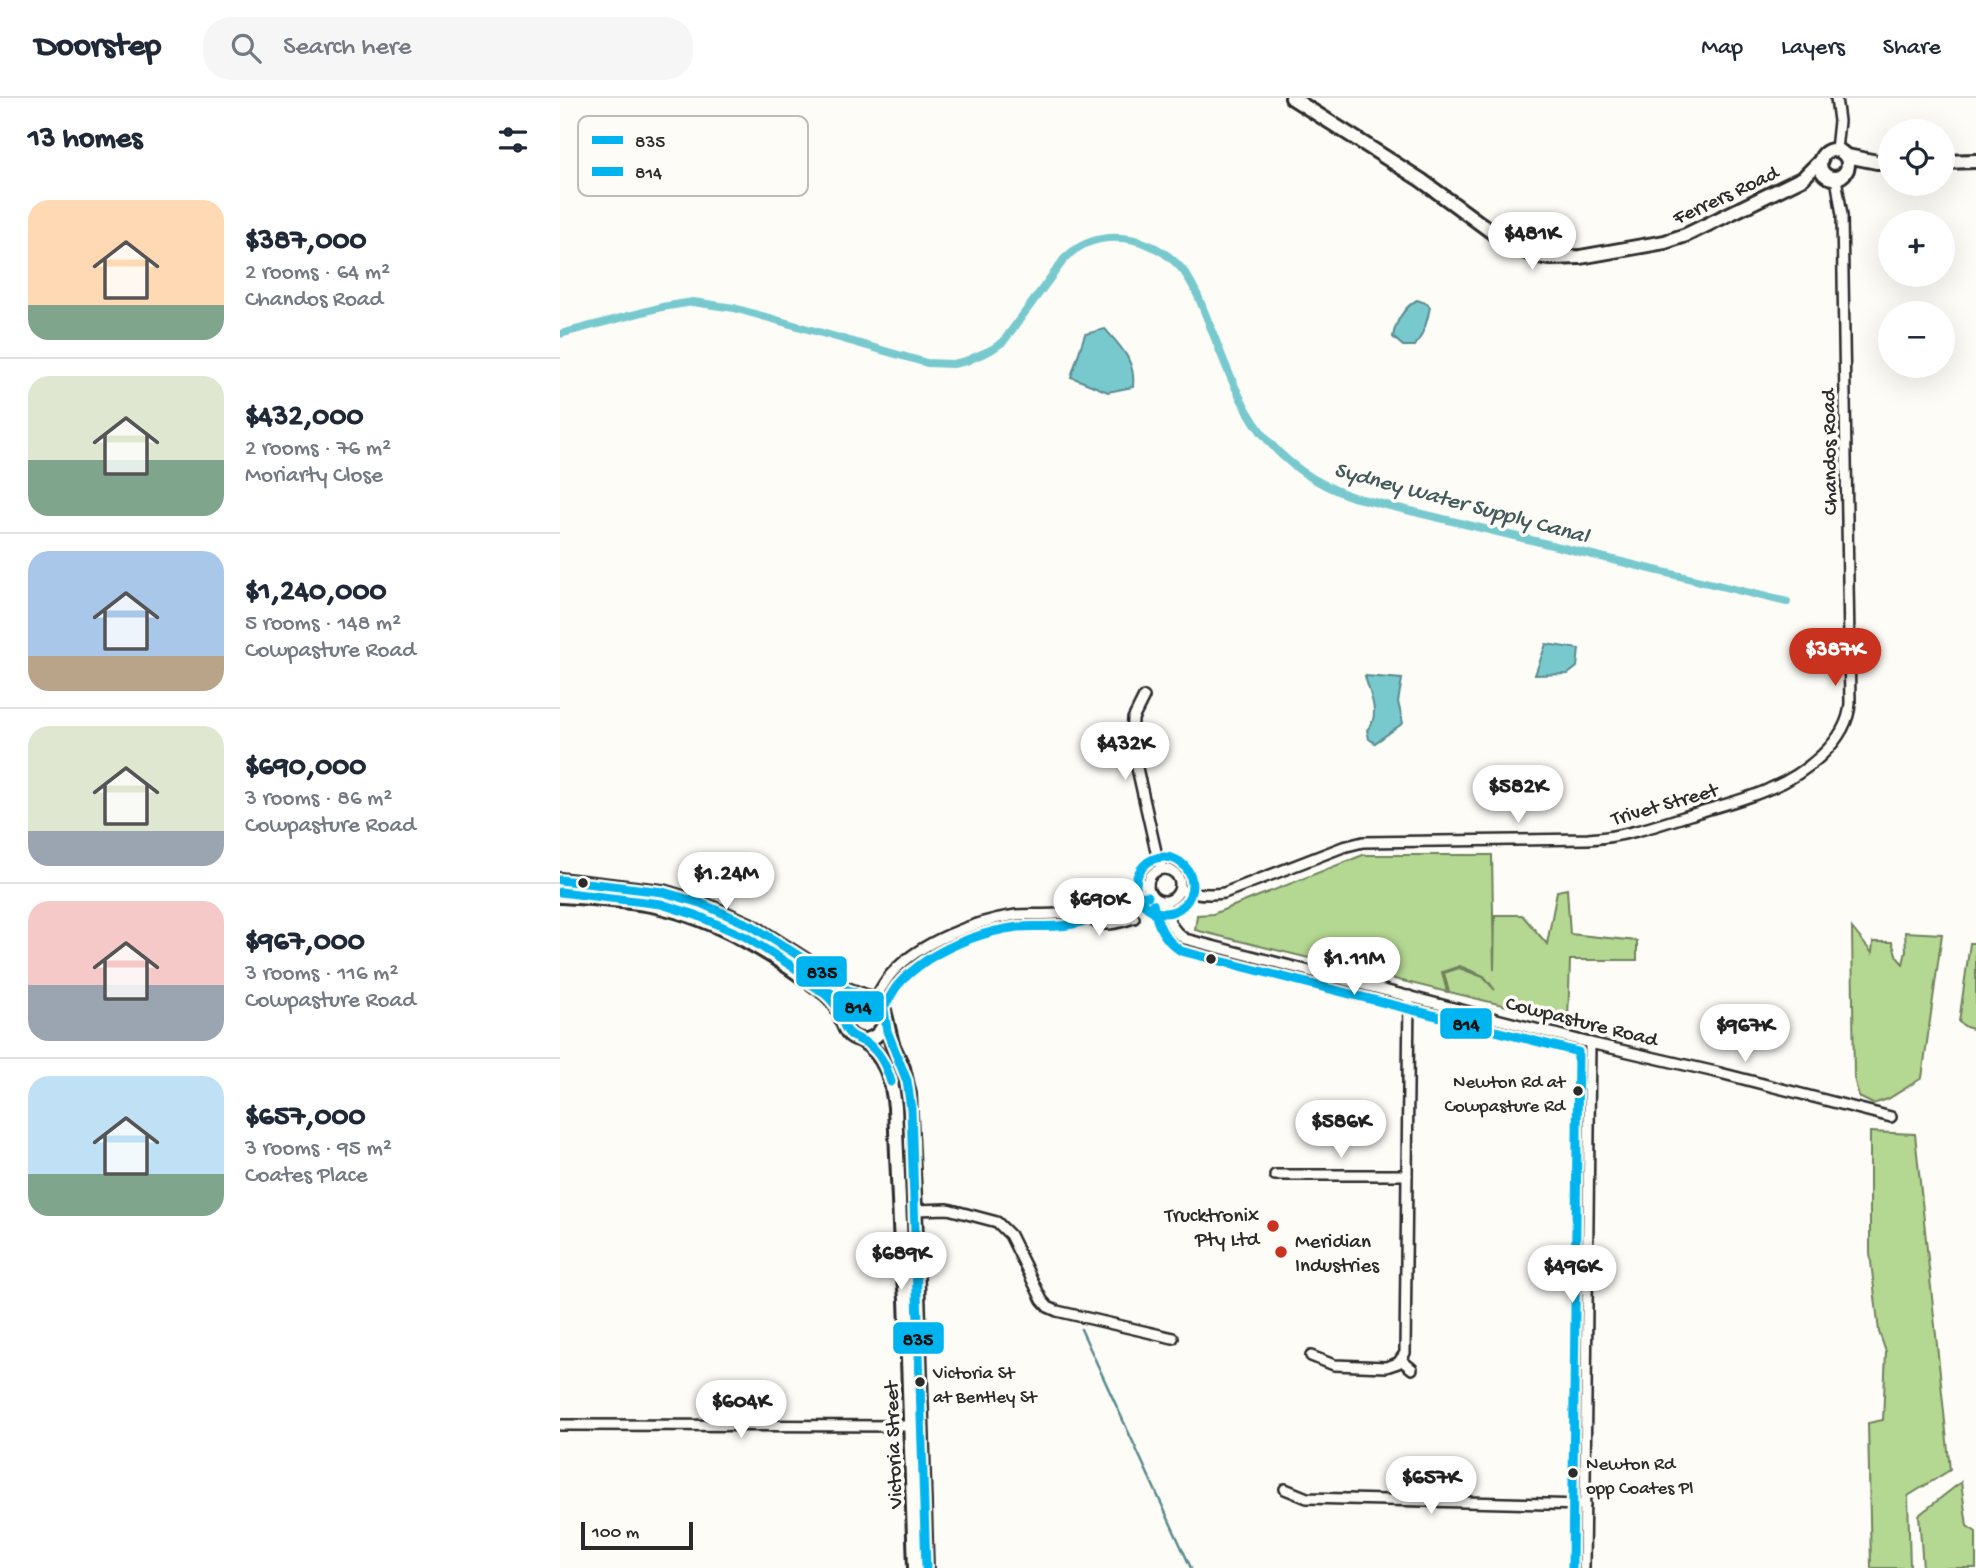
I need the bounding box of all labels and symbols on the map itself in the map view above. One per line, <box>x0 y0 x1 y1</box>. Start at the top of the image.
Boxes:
legend <box>578 116 808 196</box>
text: 835 <box>635 132 665 155</box>
street label: Ferrers Road <box>1669 161 1785 233</box>
text: 814 <box>635 163 662 186</box>
pin: $481K <box>1483 212 1581 272</box>
street label: Chandos Road <box>1818 387 1845 515</box>
water label: Sydney Water Supply Canal <box>1331 457 1593 552</box>
pin: $387K <box>1786 628 1884 688</box>
pin: $432K <box>1076 722 1174 782</box>
pin: $582K <box>1469 766 1567 825</box>
street label: Trivet Street <box>1608 779 1723 834</box>
pin: $1.24M <box>669 852 783 912</box>
unlabelled marker <box>576 876 590 890</box>
pin: $690K <box>1050 878 1148 938</box>
pin: $1.11M <box>1297 937 1411 997</box>
unlabelled marker <box>1204 952 1218 966</box>
line badge: 835 <box>795 955 848 988</box>
text: 835 <box>807 963 837 986</box>
line badge: 814 <box>832 990 885 1023</box>
street label: Cowpasture Road <box>1503 992 1661 1055</box>
text: 814 <box>844 998 873 1021</box>
pin: $967K <box>1696 1004 1794 1064</box>
line badge: 814 <box>1439 1007 1493 1040</box>
text: 814 <box>1452 1015 1481 1038</box>
place label: Newton Rd at Cowpasture Rd <box>1444 1072 1567 1119</box>
marker: Newton Rd at Cowpasture Rd <box>1571 1084 1585 1098</box>
pin: $586K <box>1292 1100 1390 1160</box>
place label: Trucktronix Pty Ltd <box>1164 1205 1261 1254</box>
marker: Trucktronix Pty Ltd <box>1265 1218 1281 1234</box>
place label: Meridian Industries <box>1295 1231 1380 1280</box>
pin: $689K <box>852 1232 950 1292</box>
marker: Meridian Industries <box>1273 1244 1289 1260</box>
pin: $496K <box>1523 1246 1621 1305</box>
line badge: 835 <box>892 1321 945 1355</box>
text: 835 <box>903 1330 933 1353</box>
place label: Victoria St at Bentley St <box>932 1363 1039 1410</box>
marker: Victoria St at Bentley St <box>913 1375 927 1389</box>
street label: Victoria Street <box>881 1378 910 1510</box>
pin: $604K <box>692 1380 790 1440</box>
place label: Newton Rd opp Coates Pl <box>1586 1454 1694 1501</box>
pin: $657K <box>1382 1456 1480 1516</box>
marker: Newton Rd opp Coates Pl <box>1566 1466 1580 1480</box>
scale bar <box>581 1519 693 1551</box>

